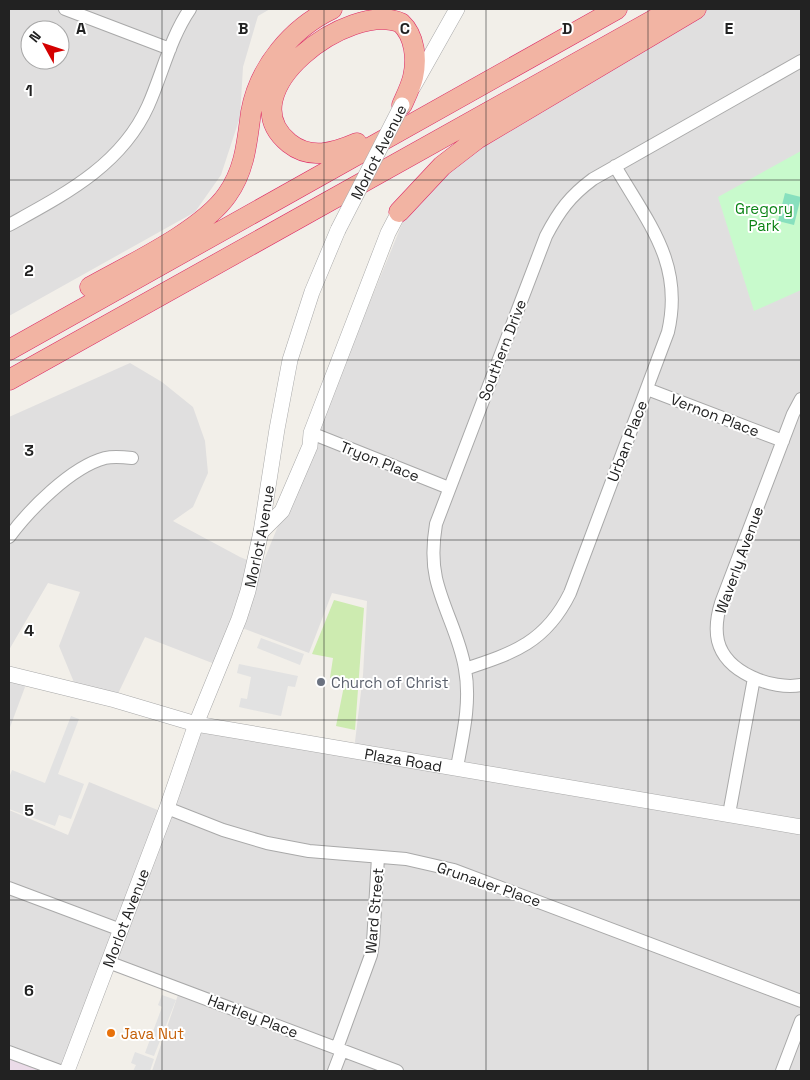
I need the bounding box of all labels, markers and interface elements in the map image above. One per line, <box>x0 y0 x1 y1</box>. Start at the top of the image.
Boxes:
text: A <box>76 18 86 39</box>
text: B <box>238 18 248 39</box>
text: C <box>400 18 410 39</box>
text: D <box>562 18 572 39</box>
text: E <box>725 18 734 39</box>
north arrow <box>20 20 70 70</box>
text: N <box>25 27 45 46</box>
text: 1 <box>25 80 33 101</box>
street label: Morlot Avenue <box>346 101 410 202</box>
park label: Gregory Park <box>735 199 793 235</box>
text: 2 <box>24 260 34 281</box>
street label: Southern Drive <box>474 296 530 403</box>
street label: Vernon Place <box>668 389 762 441</box>
street label: Urban Place <box>603 397 651 485</box>
street label: Tryon Place <box>338 436 423 486</box>
text: 3 <box>24 440 34 461</box>
street label: Morlot Avenue <box>240 483 278 589</box>
street label: Waverly Avenue <box>711 504 767 616</box>
text: 4 <box>24 620 34 641</box>
place label: Church of Christ <box>331 673 449 692</box>
marker: Church of Christ <box>315 676 327 688</box>
street label: Plaza Road <box>363 743 444 775</box>
text: 5 <box>24 800 34 821</box>
street label: Grunauer Place <box>434 857 544 911</box>
street label: Morlot Avenue <box>98 866 153 970</box>
street label: Ward Street <box>361 867 387 955</box>
text: 6 <box>24 980 34 1001</box>
street label: Hartley Place <box>205 990 301 1042</box>
place label: Java Nut <box>121 1024 184 1043</box>
marker: Java Nut <box>105 1027 117 1039</box>

